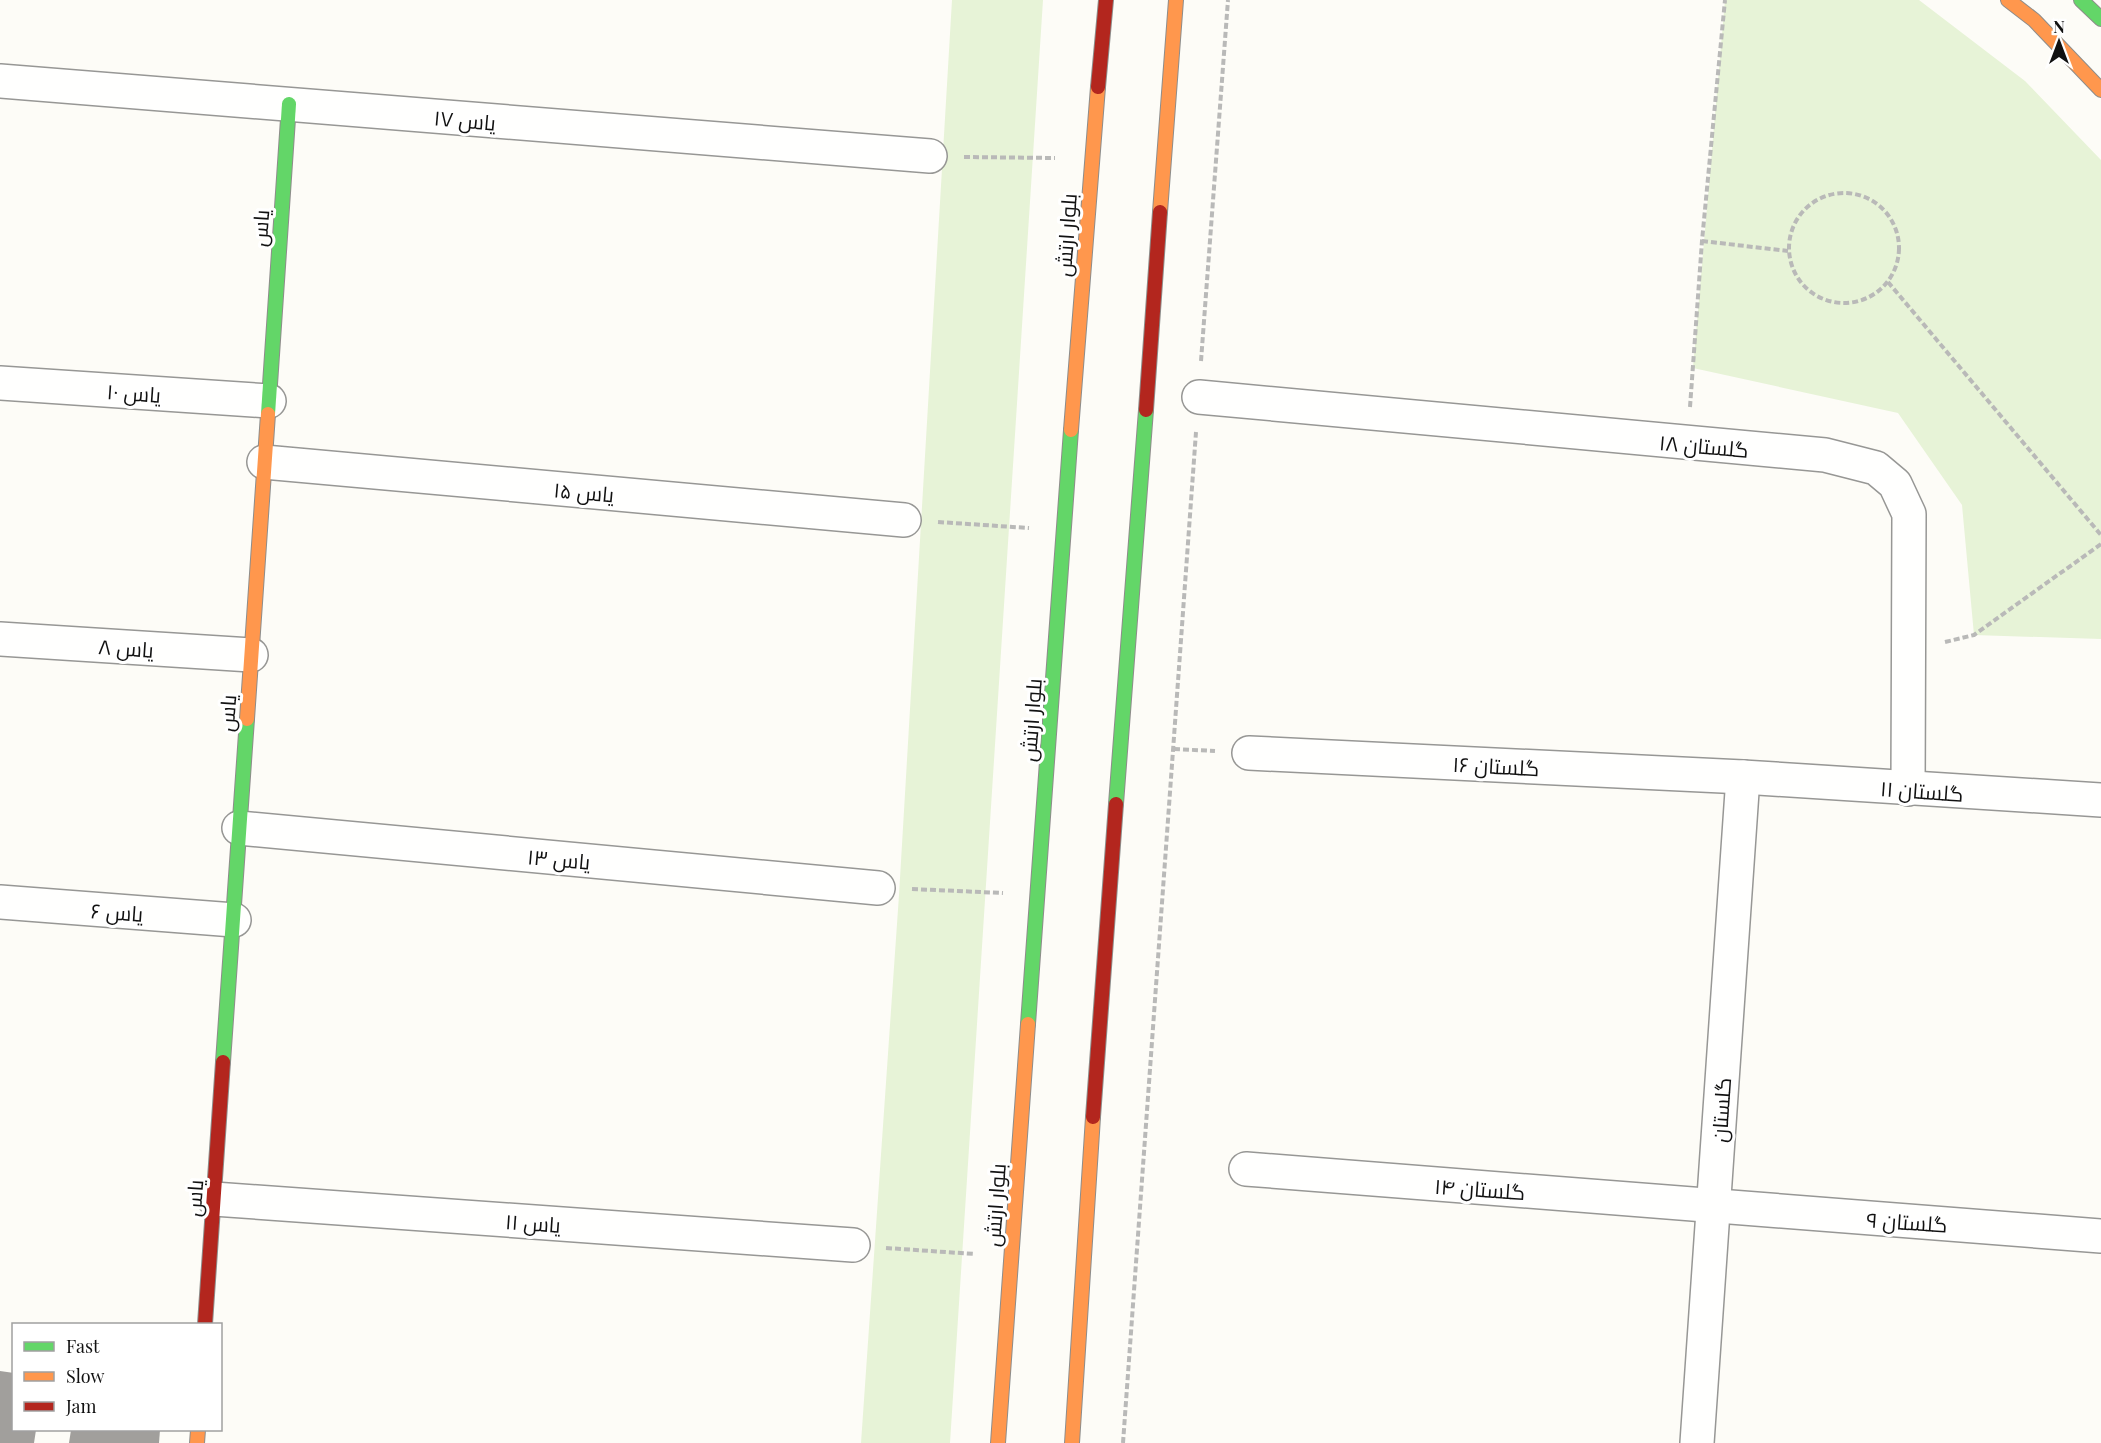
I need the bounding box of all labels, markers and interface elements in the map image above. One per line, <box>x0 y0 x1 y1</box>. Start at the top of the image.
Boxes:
north arrow <box>2029 12 2089 72</box>
text: N <box>2053 16 2065 37</box>
street label: یاس ۱۷ <box>433 102 498 137</box>
street label: بلوار ارتش <box>1048 192 1083 278</box>
street label: یاس <box>244 208 275 248</box>
street label: یاس ۱۰ <box>106 376 162 409</box>
street label: گلستان ۱۸ <box>1658 427 1750 464</box>
street label: یاس ۱۵ <box>553 474 616 509</box>
street label: یاس ۸ <box>97 631 155 664</box>
street label: بلوار ارتش <box>1013 677 1048 763</box>
street label: یاس <box>211 693 242 733</box>
street label: گلستان ۱۶ <box>1452 749 1540 782</box>
street label: گلستان ۱۱ <box>1879 773 1965 808</box>
street label: یاس ۱۳ <box>526 841 592 876</box>
street label: یاس ۶ <box>90 895 145 928</box>
street label: گلستان <box>1704 1077 1737 1143</box>
street label: بلوار ارتش <box>977 1162 1012 1248</box>
street label: گلستان ۱۴ <box>1434 1171 1526 1206</box>
street label: یاس <box>178 1178 209 1218</box>
street label: گلستان ۹ <box>1865 1204 1948 1239</box>
street label: یاس ۱۱ <box>504 1206 562 1239</box>
legend <box>12 1323 222 1431</box>
text: Fast <box>66 1334 100 1358</box>
text: Slow <box>66 1364 104 1388</box>
text: Jam <box>65 1394 96 1418</box>

